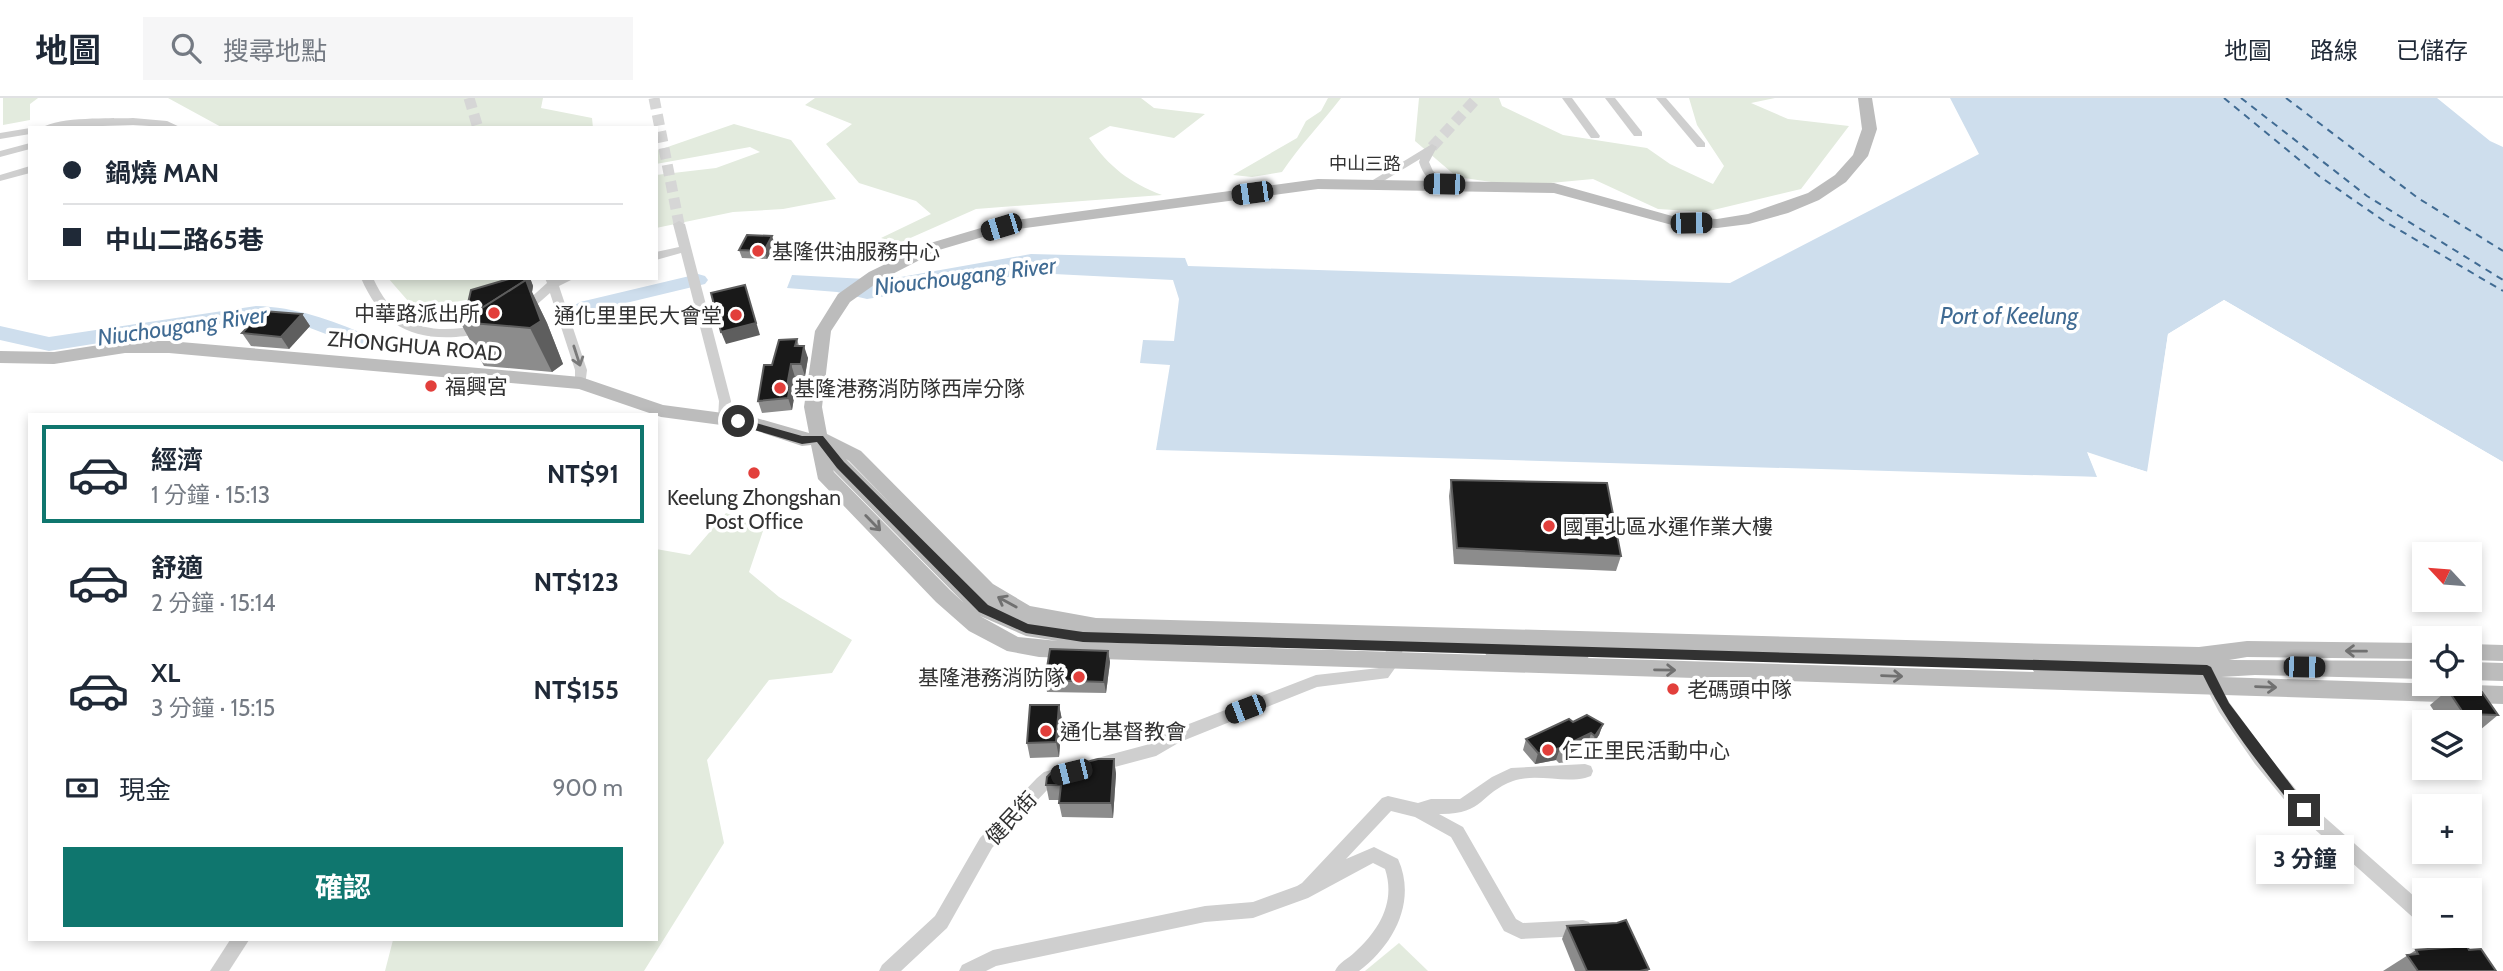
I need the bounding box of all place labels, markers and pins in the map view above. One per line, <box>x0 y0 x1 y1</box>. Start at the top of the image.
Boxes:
place label: 基隆供油服務中心 <box>772 239 940 264</box>
marker: 基隆供油服務中心 <box>750 243 766 259</box>
place label: 中華路派出所 <box>354 301 480 326</box>
place label: 通化里里民大會堂 <box>554 303 722 328</box>
marker: 中華路派出所 <box>486 305 502 321</box>
marker: 通化里里民大會堂 <box>728 307 744 323</box>
place label: 福興宮 <box>445 374 508 399</box>
place label: 基隆港務消防隊西岸分隊 <box>794 376 1025 401</box>
marker: 福興宮 <box>423 378 439 394</box>
marker: 基隆港務消防隊西岸分隊 <box>772 380 788 396</box>
marker: Keelung Zhongshan Post Office <box>746 465 762 481</box>
place label: Keelung Zhongshan Post Office <box>667 485 841 534</box>
place label: 國軍北區水運作業大樓 <box>1563 514 1773 539</box>
marker: 國軍北區水運作業大樓 <box>1541 518 1557 534</box>
place label: 基隆港務消防隊 <box>918 665 1065 690</box>
marker: 基隆港務消防隊 <box>1071 669 1087 685</box>
place label: 老碼頭中隊 <box>1687 677 1792 702</box>
marker: 老碼頭中隊 <box>1665 681 1681 697</box>
place label: 通化基督教會 <box>1060 719 1186 744</box>
marker: 通化基督教會 <box>1038 723 1054 739</box>
place label: 仁正里民活動中心 <box>1562 738 1730 763</box>
marker: 仁正里民活動中心 <box>1540 742 1556 758</box>

